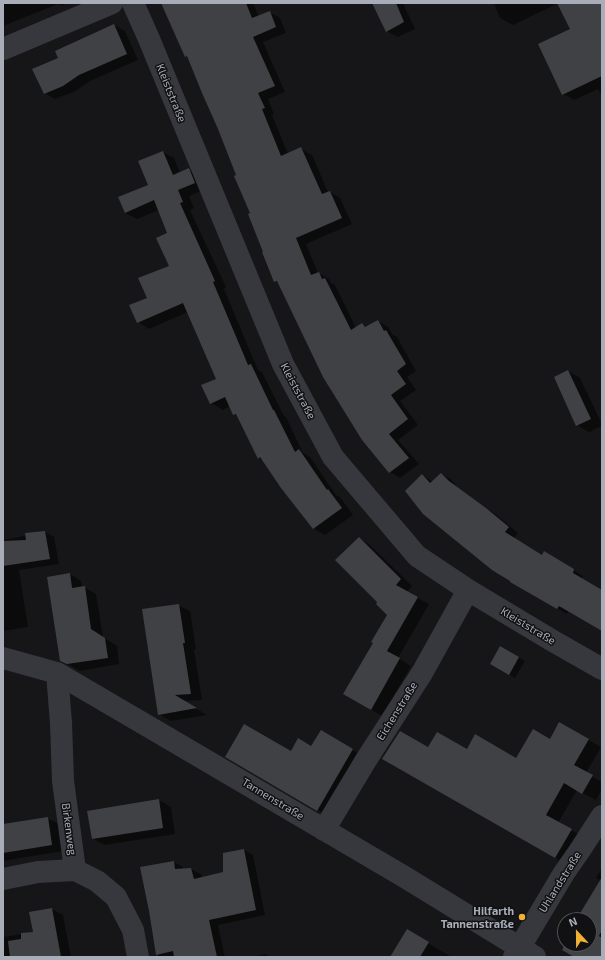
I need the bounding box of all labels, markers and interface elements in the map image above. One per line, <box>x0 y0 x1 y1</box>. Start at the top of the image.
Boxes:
street label: Kleiststraße <box>153 62 189 124</box>
street label: Kleiststraße <box>278 361 318 421</box>
street label: Kleiststraße <box>498 604 558 648</box>
street label: Eichenstraße <box>374 679 420 743</box>
street label: Tannenstraße <box>240 775 306 823</box>
street label: Birkenweg <box>59 802 79 856</box>
street label: Uhlandstraße <box>536 849 584 915</box>
place label: Hilfarth Tannenstraße <box>441 904 514 930</box>
marker: Hilfarth Tannenstraße <box>517 912 527 922</box>
north arrow <box>557 912 597 952</box>
text: N <box>567 914 579 929</box>

